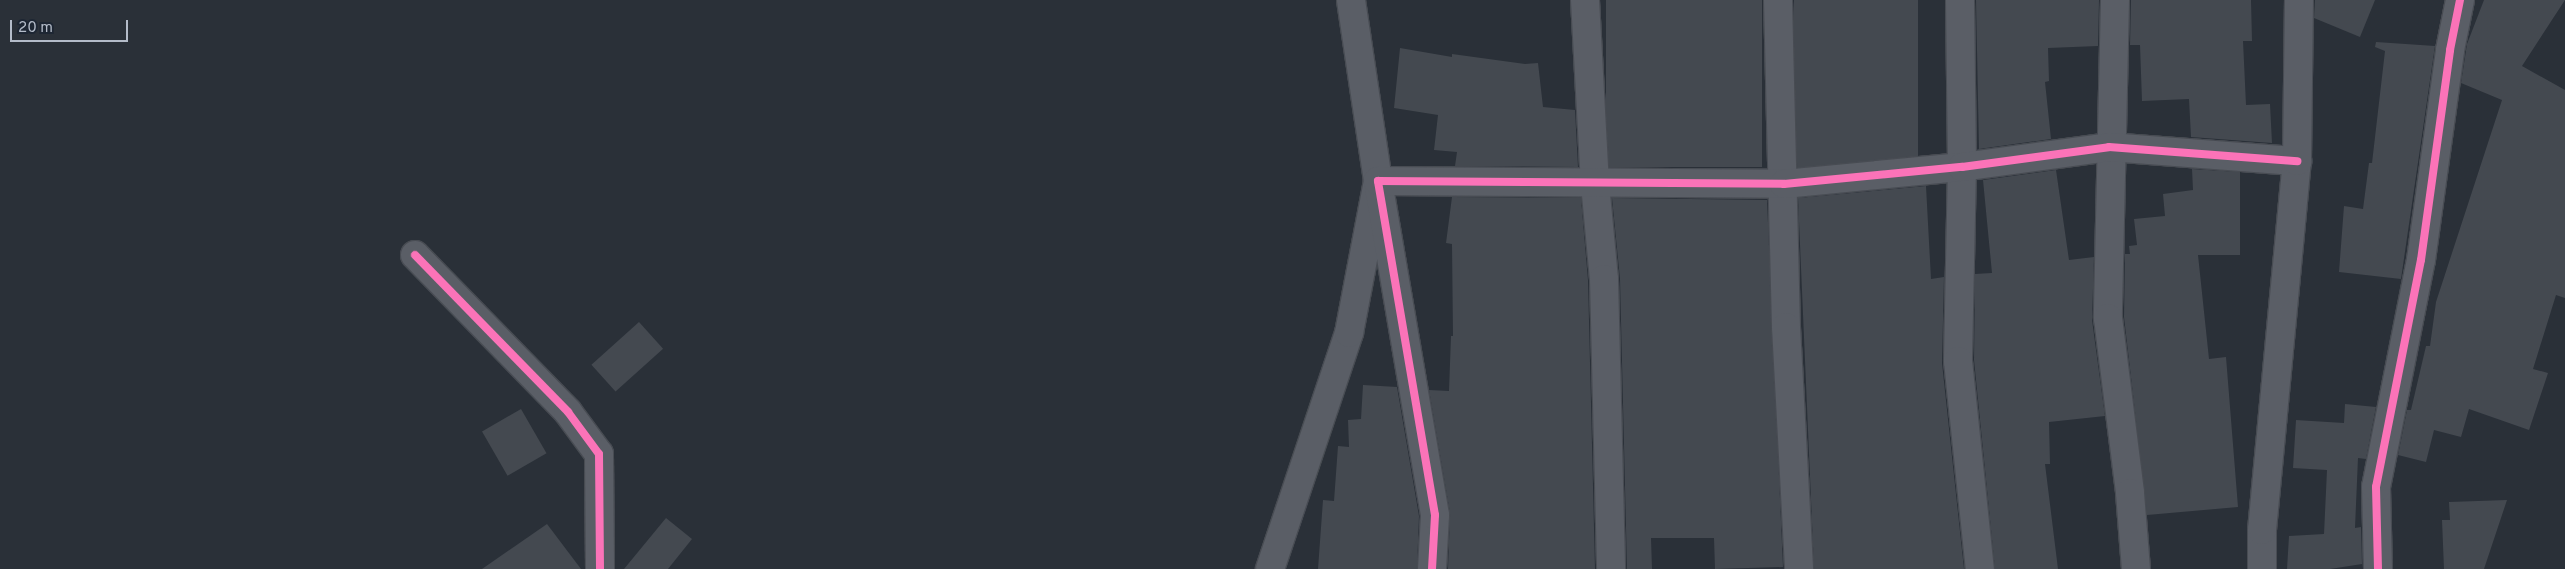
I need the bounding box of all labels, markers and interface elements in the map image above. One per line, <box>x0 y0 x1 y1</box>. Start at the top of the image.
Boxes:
scale bar <box>12 10 130 42</box>
text: 20 m <box>18 19 53 38</box>

